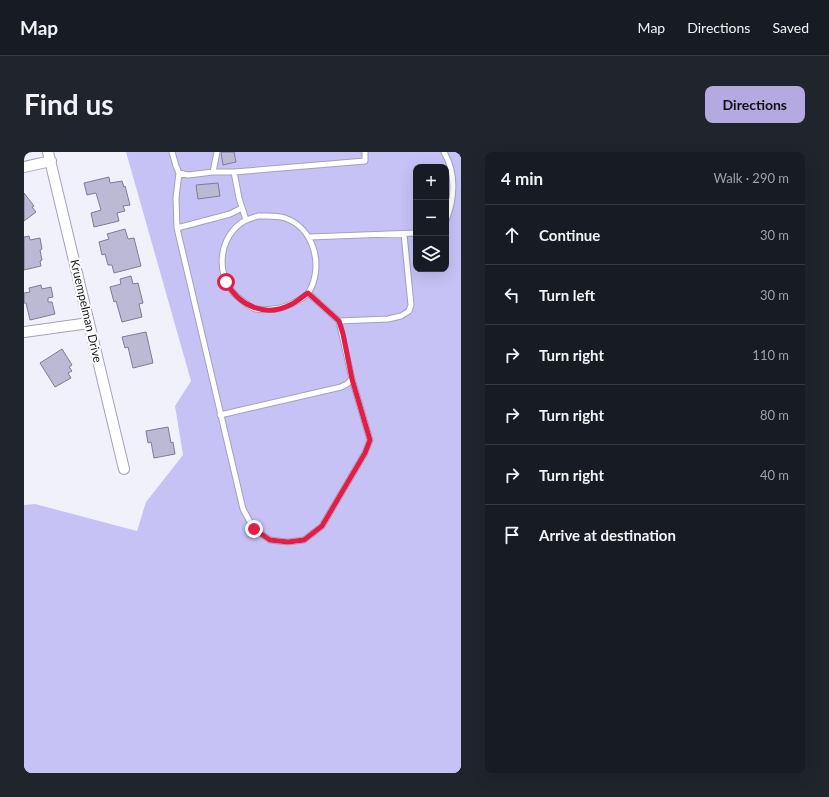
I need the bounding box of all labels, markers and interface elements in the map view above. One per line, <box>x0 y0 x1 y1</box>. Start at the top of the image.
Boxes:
text: Map <box>20 16 58 39</box>
text: Map <box>638 19 665 36</box>
text: Directions <box>687 19 750 36</box>
text: Saved <box>772 19 809 36</box>
button: Directions <box>705 86 805 123</box>
text: Find us <box>24 87 114 121</box>
map controls <box>413 164 449 272</box>
button: + <box>413 164 449 200</box>
text: 4 min <box>501 168 543 189</box>
text: Walk · 290 m <box>713 170 789 186</box>
button: − <box>413 200 449 236</box>
icon: ahead <box>501 224 523 246</box>
text: Continue <box>539 226 600 244</box>
text: 30 m <box>760 227 789 243</box>
button: layers <box>413 236 449 272</box>
street label: Kruempelman Drive <box>67 258 106 364</box>
route start <box>217 273 235 291</box>
icon: left <box>501 284 523 306</box>
text: Turn left <box>539 286 595 304</box>
text: 30 m <box>760 287 789 303</box>
icon: right <box>501 344 523 366</box>
text: Turn right <box>539 346 604 364</box>
text: 110 m <box>752 347 789 363</box>
icon: right <box>501 404 523 426</box>
text: Turn right <box>539 406 604 424</box>
text: 80 m <box>760 407 789 423</box>
icon: right <box>501 464 523 486</box>
text: Turn right <box>539 466 604 484</box>
text: 40 m <box>760 467 789 483</box>
route end <box>245 520 263 538</box>
icon: arrive <box>501 524 523 546</box>
text: Arrive at destination <box>539 526 676 544</box>

